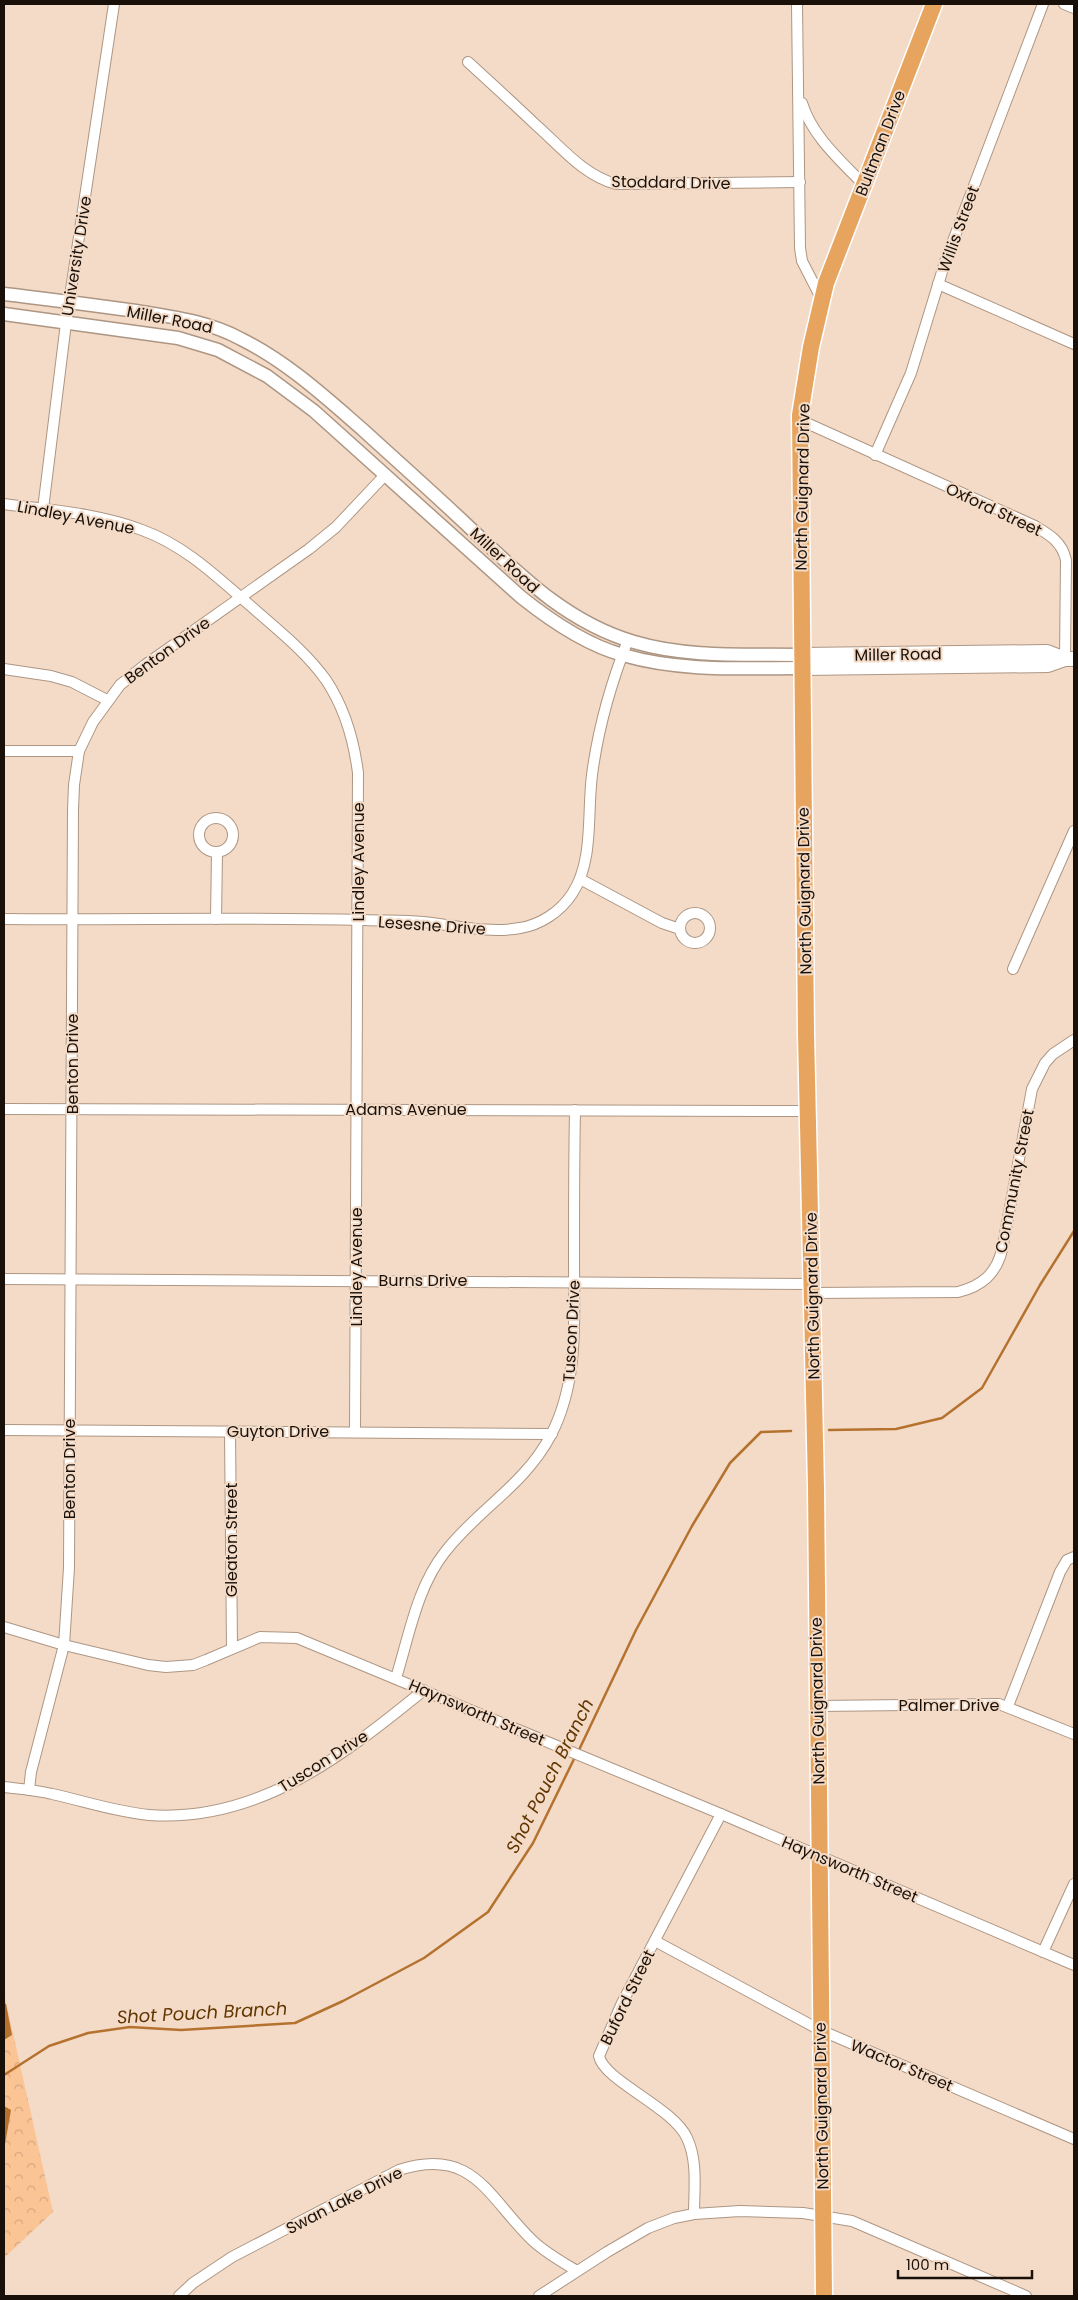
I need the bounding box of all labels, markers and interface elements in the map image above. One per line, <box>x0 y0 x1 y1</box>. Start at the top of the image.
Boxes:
street label: Bultman Drive <box>850 87 911 199</box>
street label: Stoddard Drive <box>611 170 731 195</box>
street label: Willis Street <box>932 182 985 276</box>
street label: University Drive <box>56 194 97 318</box>
street label: Miller Road <box>125 300 215 339</box>
street label: North Guignard Drive <box>790 403 815 571</box>
street label: Oxford Street <box>942 477 1046 542</box>
street label: Lindley Avenue <box>15 495 137 540</box>
street label: Miller Road <box>465 522 544 599</box>
street label: Benton Drive <box>120 611 215 689</box>
street label: Miller Road <box>854 642 942 667</box>
street label: Lindley Avenue <box>347 802 370 922</box>
street label: North Guignard Drive <box>792 807 817 975</box>
street label: Lesesne Drive <box>377 910 487 941</box>
street label: Benton Drive <box>61 1014 84 1114</box>
street label: Adams Avenue <box>345 1098 467 1121</box>
street label: Community Street <box>989 1107 1040 1255</box>
street label: Lindley Avenue <box>345 1207 368 1327</box>
street label: North Guignard Drive <box>800 1212 825 1380</box>
street label: Burns Drive <box>379 1269 468 1292</box>
street label: Tuscon Drive <box>557 1280 586 1382</box>
street label: Benton Drive <box>58 1419 81 1519</box>
street label: Guyton Drive <box>227 1420 329 1443</box>
street label: Gleaton Street <box>220 1483 243 1597</box>
street label: North Guignard Drive <box>805 1617 830 1785</box>
street label: Haynsworth Street <box>405 1673 549 1752</box>
water label: Shot Pouch Branch <box>500 1694 599 1857</box>
street label: Palmer Drive <box>899 1694 999 1717</box>
street label: Tuscon Drive <box>274 1725 373 1798</box>
street label: Haynsworth Street <box>778 1830 922 1909</box>
street label: Buford Street <box>594 1946 661 2049</box>
water label: Shot Pouch Branch <box>116 1996 288 2029</box>
street label: North Guignard Drive <box>809 2022 834 2190</box>
street label: Wactor Street <box>847 2034 957 2097</box>
street label: Swan Lake Drive <box>282 2161 407 2240</box>
scale bar <box>898 2248 1032 2280</box>
text: 100 m <box>906 2254 949 2275</box>

